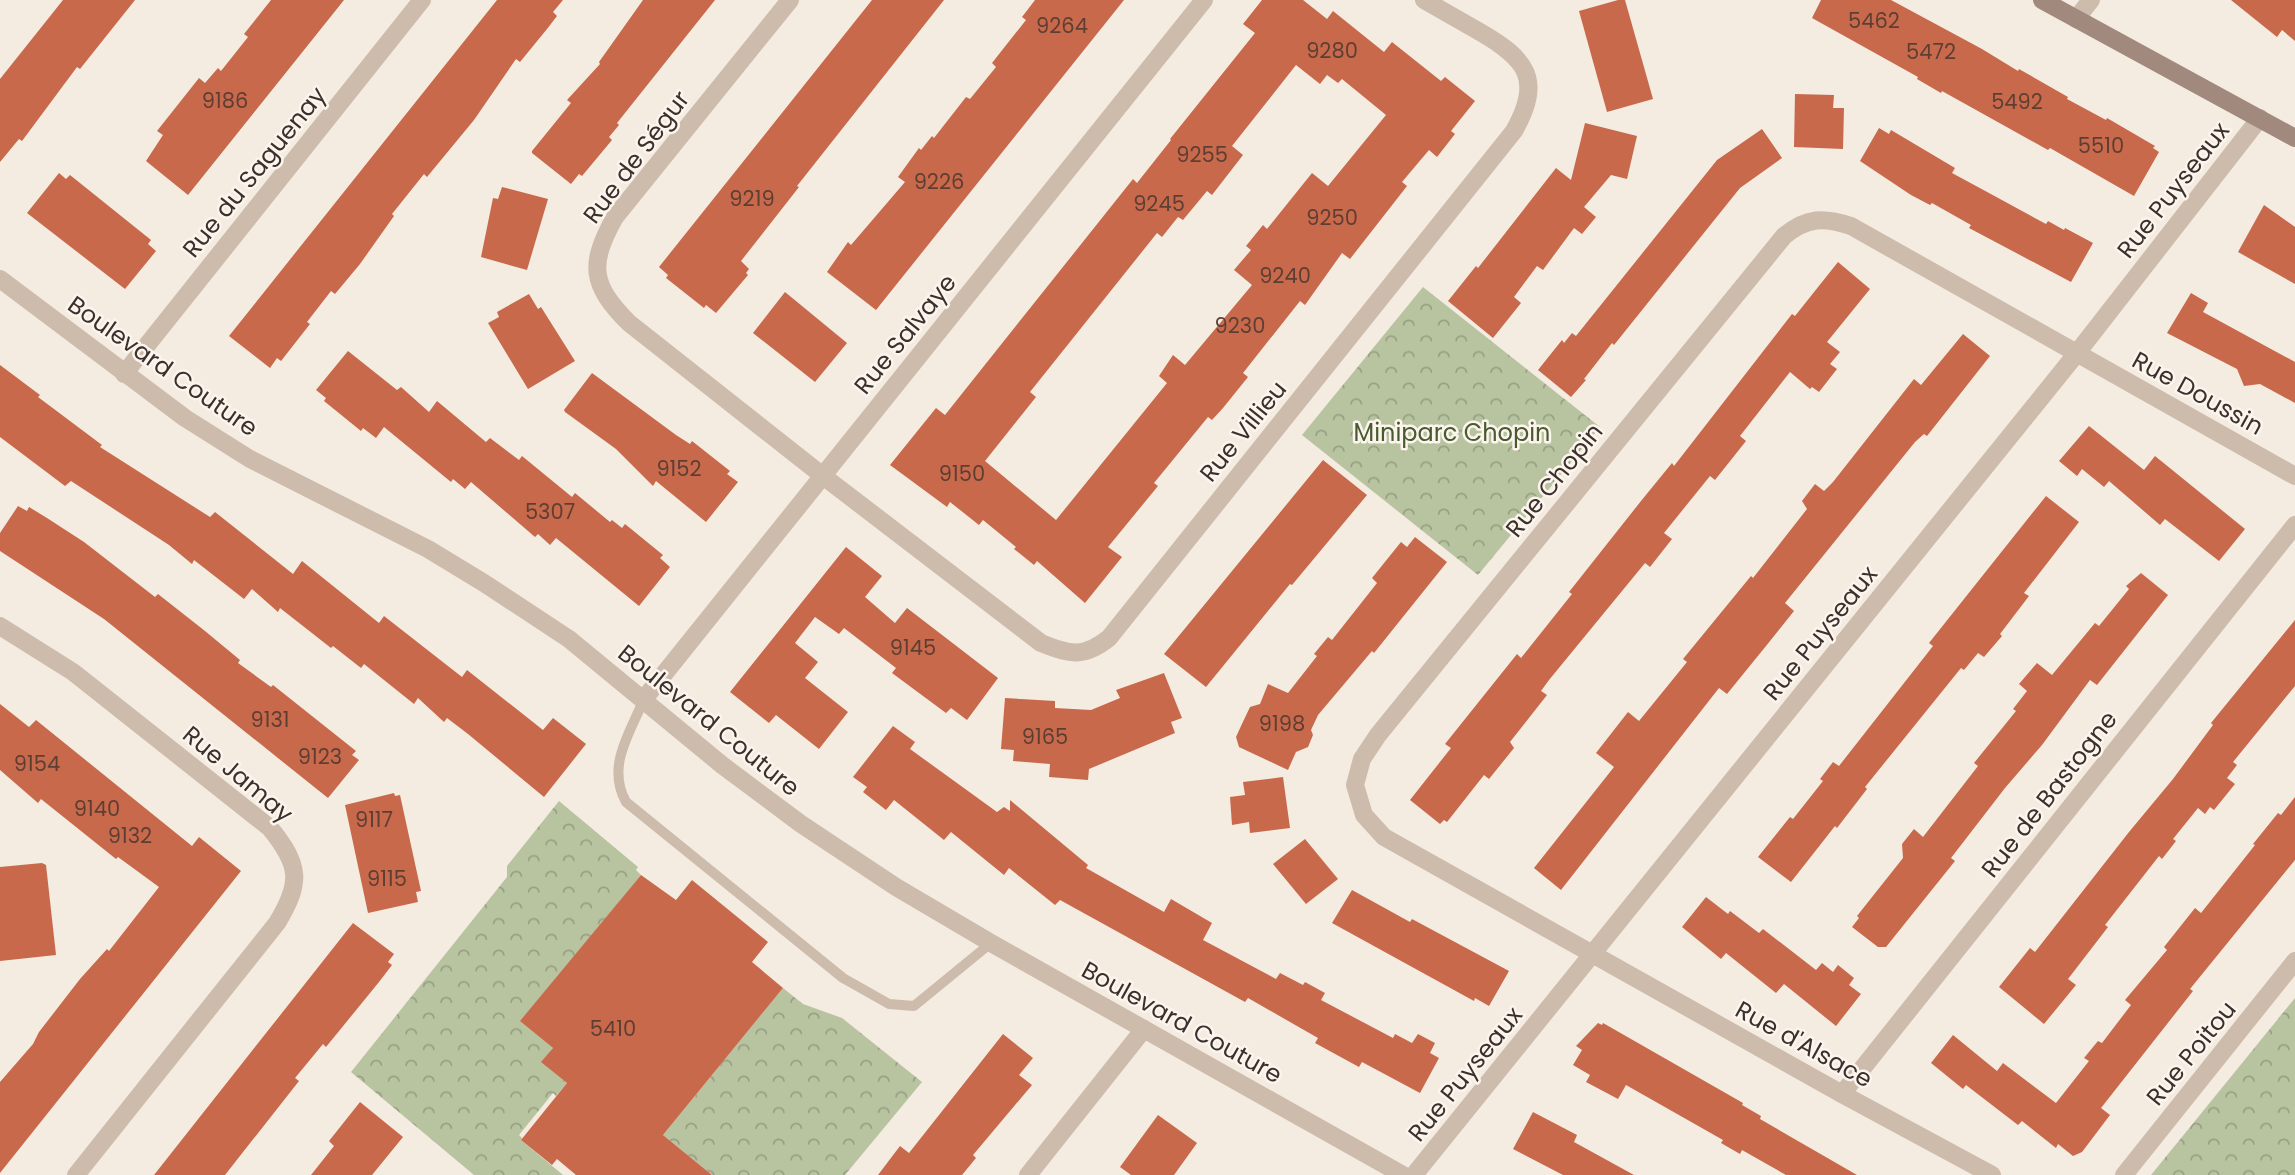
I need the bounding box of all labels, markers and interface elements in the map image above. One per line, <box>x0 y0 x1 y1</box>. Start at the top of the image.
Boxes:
house number: 5462 <box>1848 6 1900 35</box>
house number: 9264 <box>1036 11 1088 40</box>
house number: 9280 <box>1306 36 1358 65</box>
house number: 5472 <box>1906 37 1956 66</box>
street label: Rue du Saguenay <box>175 79 334 264</box>
street label: Rue de Ségur <box>575 84 697 230</box>
house number: 9186 <box>202 86 248 115</box>
house number: 5492 <box>1991 87 2043 116</box>
street label: Rue Puyseaux <box>2109 115 2237 265</box>
house number: 5510 <box>2078 131 2124 160</box>
house number: 9255 <box>1176 140 1228 169</box>
house number: 9226 <box>914 167 964 196</box>
house number: 9219 <box>729 184 775 213</box>
house number: 9245 <box>1133 189 1185 218</box>
house number: 9250 <box>1306 203 1358 232</box>
house number: 9240 <box>1259 261 1311 290</box>
street label: Rue Salvaye <box>846 267 964 401</box>
street label: Boulevard Couture <box>62 288 264 444</box>
house number: 9230 <box>1215 311 1265 340</box>
street label: Rue Doussin <box>2126 343 2270 443</box>
street label: Rue Villieu <box>1192 373 1294 489</box>
park label: Miniparc Chopin <box>1354 416 1550 449</box>
street label: Rue Chopin <box>1498 416 1610 544</box>
house number: 9152 <box>656 454 702 483</box>
house number: 9150 <box>939 459 985 488</box>
house number: 5307 <box>525 497 575 526</box>
street label: Rue Puyseaux <box>1755 558 1885 707</box>
house number: 9145 <box>890 633 936 662</box>
street label: Boulevard Couture <box>611 636 807 804</box>
street label: Rue de Bastogne <box>1974 704 2124 884</box>
house number: 9131 <box>250 705 290 734</box>
house number: 9198 <box>1259 709 1305 738</box>
street label: Rue Jamay <box>176 718 301 830</box>
house number: 9165 <box>1022 722 1068 751</box>
house number: 9123 <box>298 742 342 771</box>
house number: 9154 <box>14 749 60 778</box>
house number: 9140 <box>74 794 120 823</box>
house number: 9117 <box>355 805 393 834</box>
house number: 9132 <box>108 821 152 850</box>
house number: 9115 <box>367 864 407 893</box>
street label: Boulevard Couture <box>1076 953 1288 1091</box>
street label: Rue d'Alsace <box>1730 993 1878 1095</box>
street label: Rue Poitou <box>2139 994 2243 1112</box>
street label: Rue Puyseaux <box>1400 999 1530 1148</box>
house number: 5410 <box>590 1014 636 1043</box>

